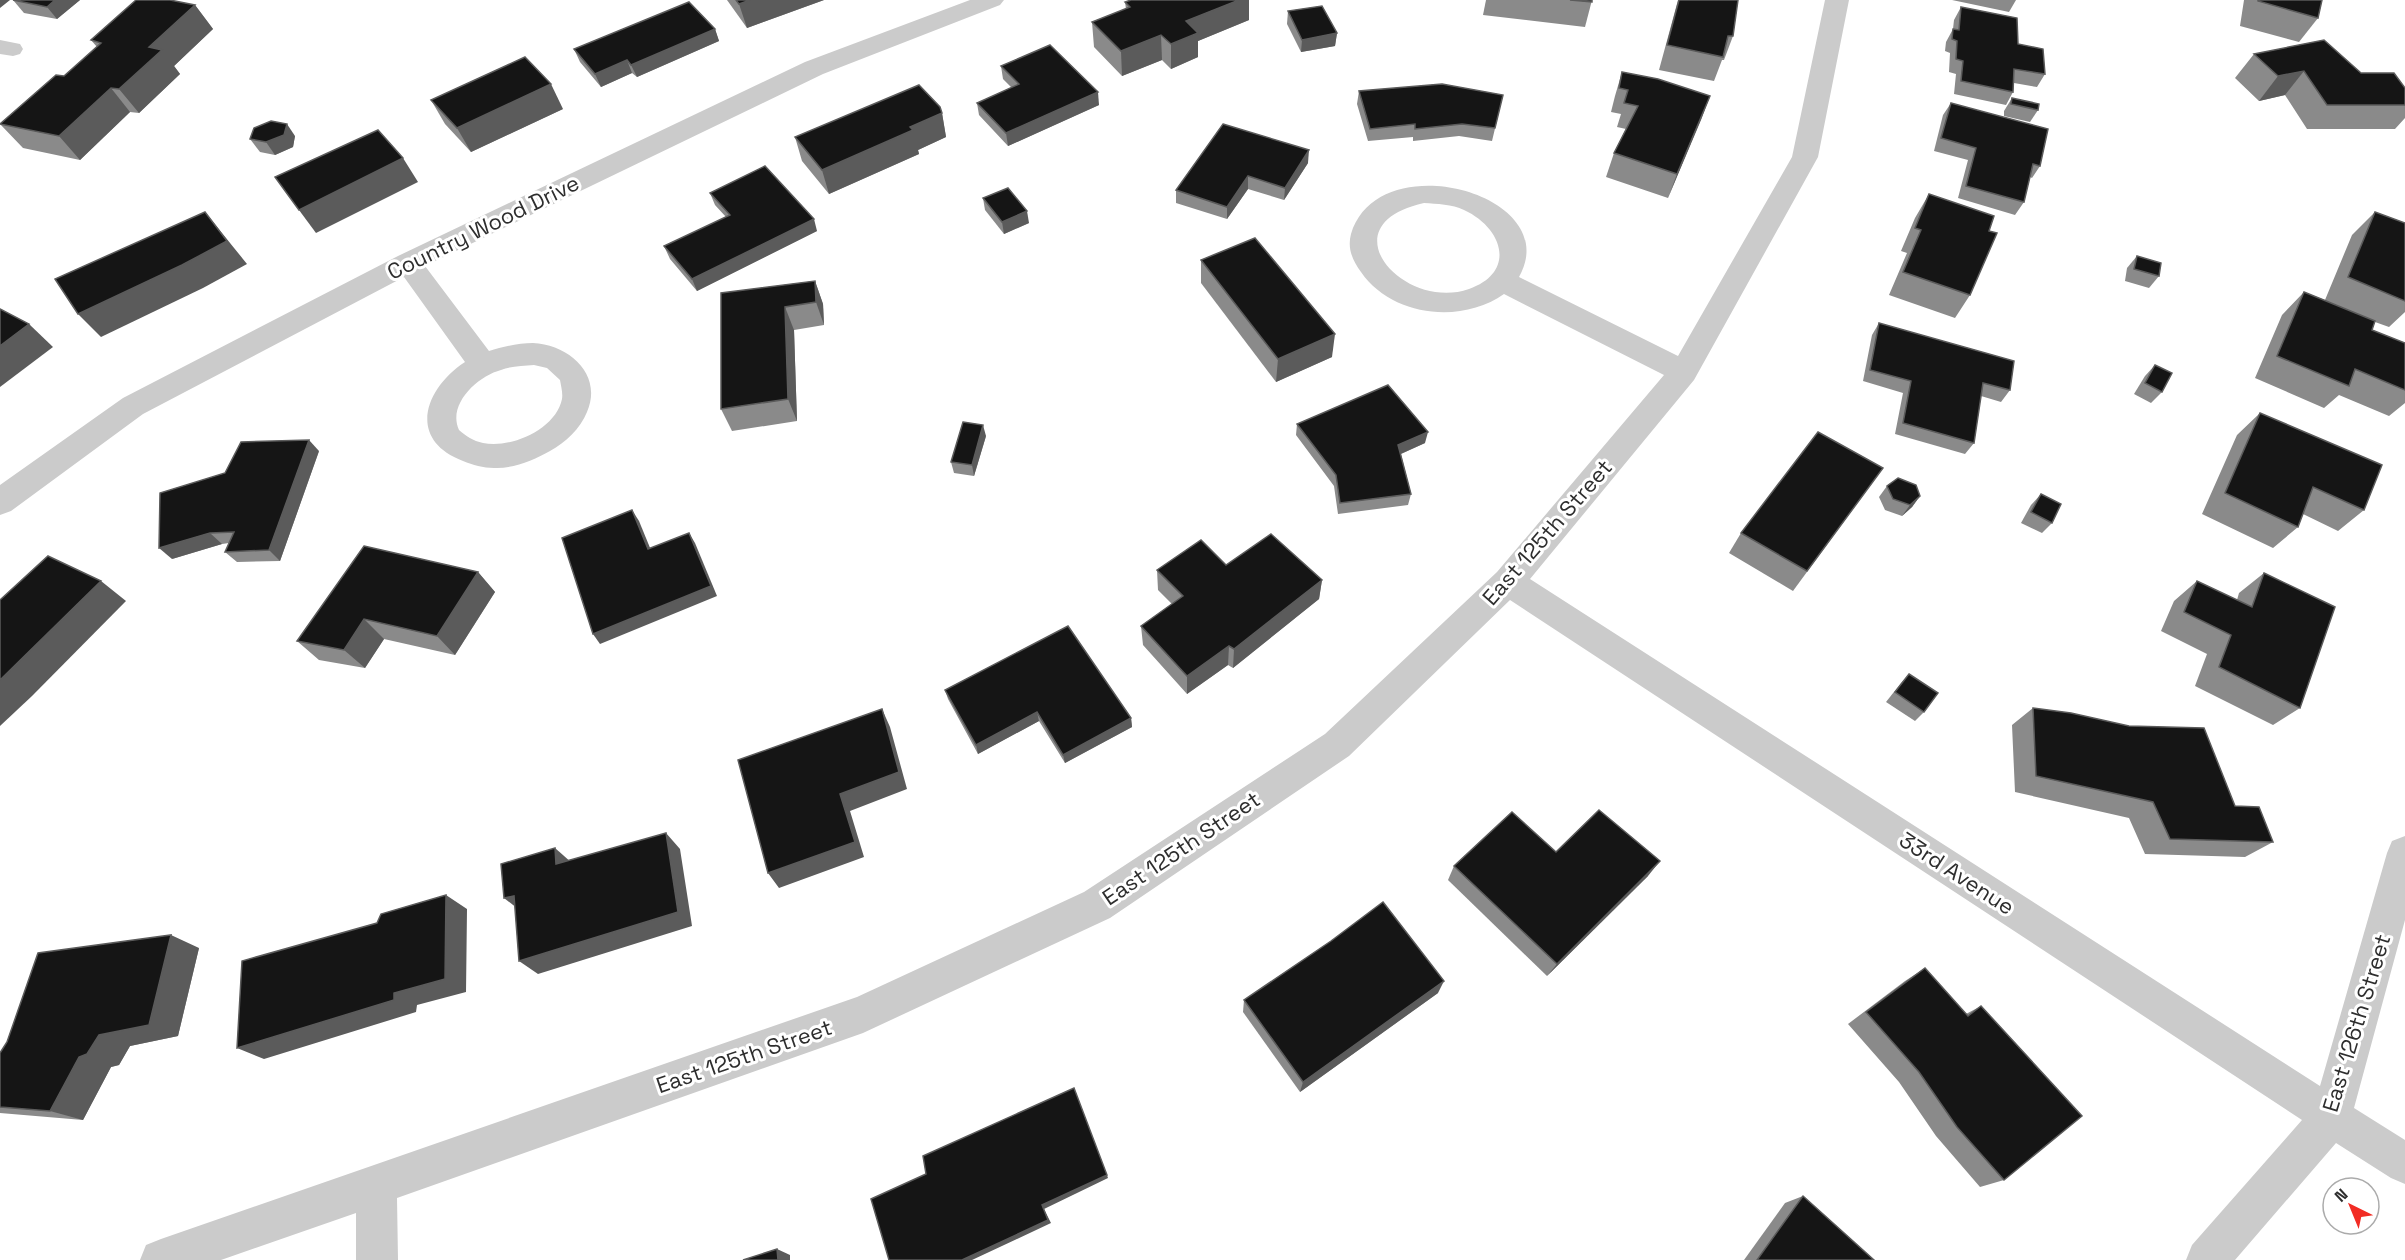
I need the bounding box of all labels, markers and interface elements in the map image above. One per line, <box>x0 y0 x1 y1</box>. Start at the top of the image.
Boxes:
street label: Country Wood Drive <box>382 168 584 286</box>
street label: East 125th Street <box>1476 453 1618 611</box>
street label: East 125th Street <box>1097 785 1265 911</box>
street label: 33rd Avenue <box>1894 825 2020 921</box>
street label: East 126th Street <box>2316 931 2396 1115</box>
street label: East 125th Street <box>652 1013 836 1099</box>
north arrow <box>2321 1176 2381 1236</box>
text: N <box>2330 1184 2352 1207</box>

